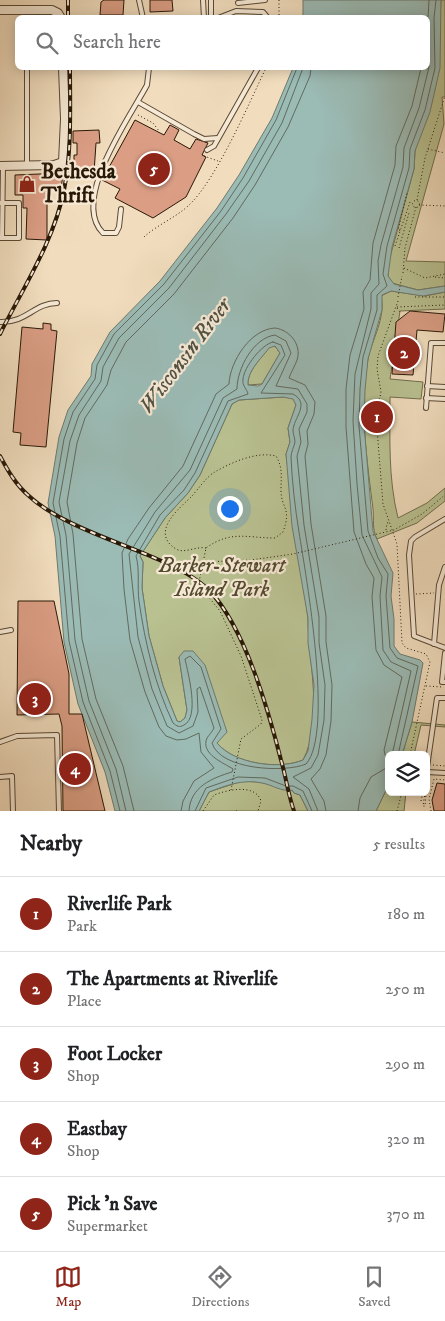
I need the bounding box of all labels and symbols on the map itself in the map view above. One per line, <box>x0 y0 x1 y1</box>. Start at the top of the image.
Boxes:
pin: 5 <box>138 150 170 188</box>
place label: Bethesda Thrift <box>40 159 117 209</box>
shop icon: Bethesda Thrift <box>17 174 37 194</box>
water label: Wisconsin River <box>133 291 238 419</box>
pin: 2 <box>388 334 420 372</box>
pin: 1 <box>361 398 393 436</box>
your location <box>217 496 243 522</box>
park label: Barker-Stewart Island Park <box>158 553 287 603</box>
pin: 3 <box>19 680 51 718</box>
pin: 4 <box>59 750 91 788</box>

